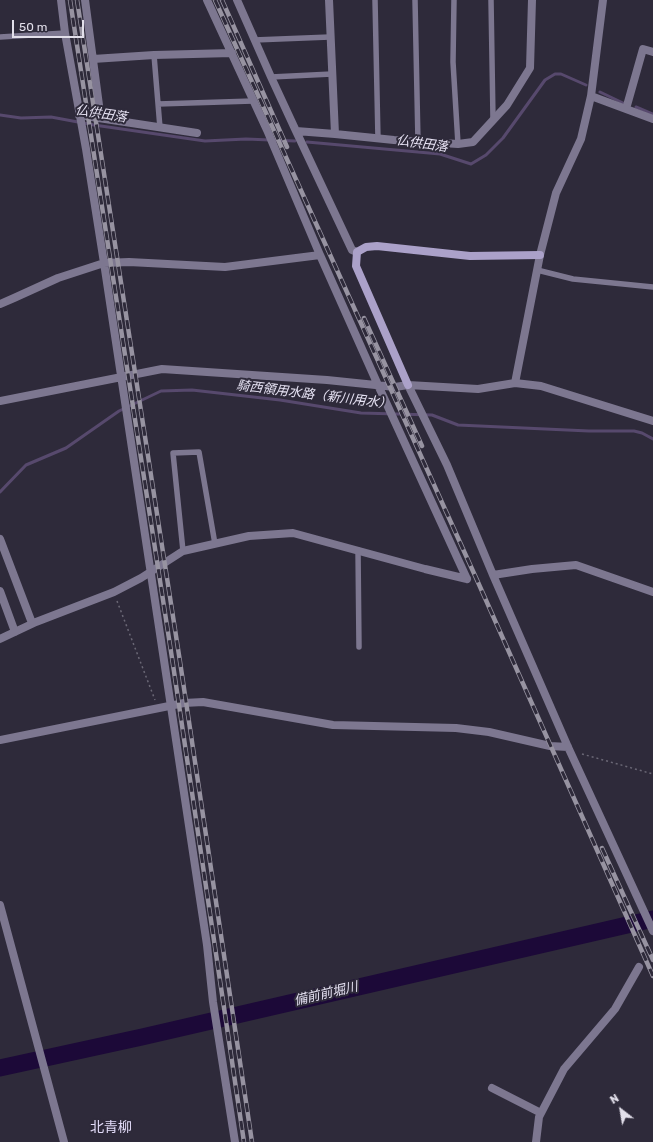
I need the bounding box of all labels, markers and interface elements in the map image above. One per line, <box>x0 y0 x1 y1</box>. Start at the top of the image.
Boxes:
scale bar <box>14 12 86 38</box>
text: 50 m <box>19 20 47 34</box>
water label: 仏供田落 <box>74 102 128 126</box>
water label: 仏供田落 <box>395 133 449 155</box>
water label: 騎西領用水路（新川用水） <box>236 378 392 412</box>
water label: 備前前堀川 <box>293 979 359 1009</box>
north arrow <box>601 1090 641 1130</box>
text: N <box>608 1092 621 1107</box>
district label: 北青柳 <box>90 1120 132 1136</box>

